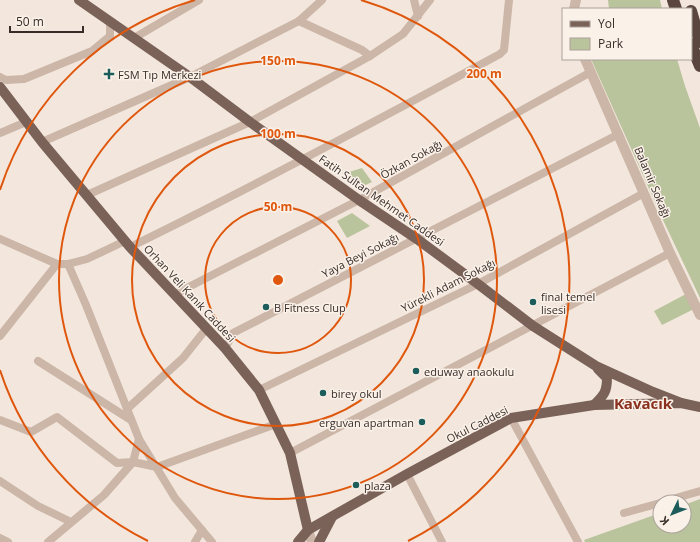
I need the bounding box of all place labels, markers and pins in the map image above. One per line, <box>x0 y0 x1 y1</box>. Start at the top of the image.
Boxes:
place label: FSM Tıp Merkezi <box>118 67 201 82</box>
marker: FSM Tıp Merkezi <box>103 68 115 80</box>
centre of rings <box>271 273 285 287</box>
place label: final temel lisesi <box>541 289 595 317</box>
marker: final temel lisesi <box>528 297 538 307</box>
place label: B Fitness Clup <box>274 300 346 315</box>
marker: B Fitness Clup <box>261 302 271 312</box>
place label: eduway anaokulu <box>424 364 514 379</box>
marker: eduway anaokulu <box>411 366 421 376</box>
place label: birey okul <box>331 386 381 401</box>
marker: birey okul <box>318 388 328 398</box>
place label: erguvan apartman <box>319 415 414 430</box>
marker: erguvan apartman <box>417 417 427 427</box>
place label: plaza <box>364 478 391 493</box>
marker: plaza <box>351 480 361 490</box>

